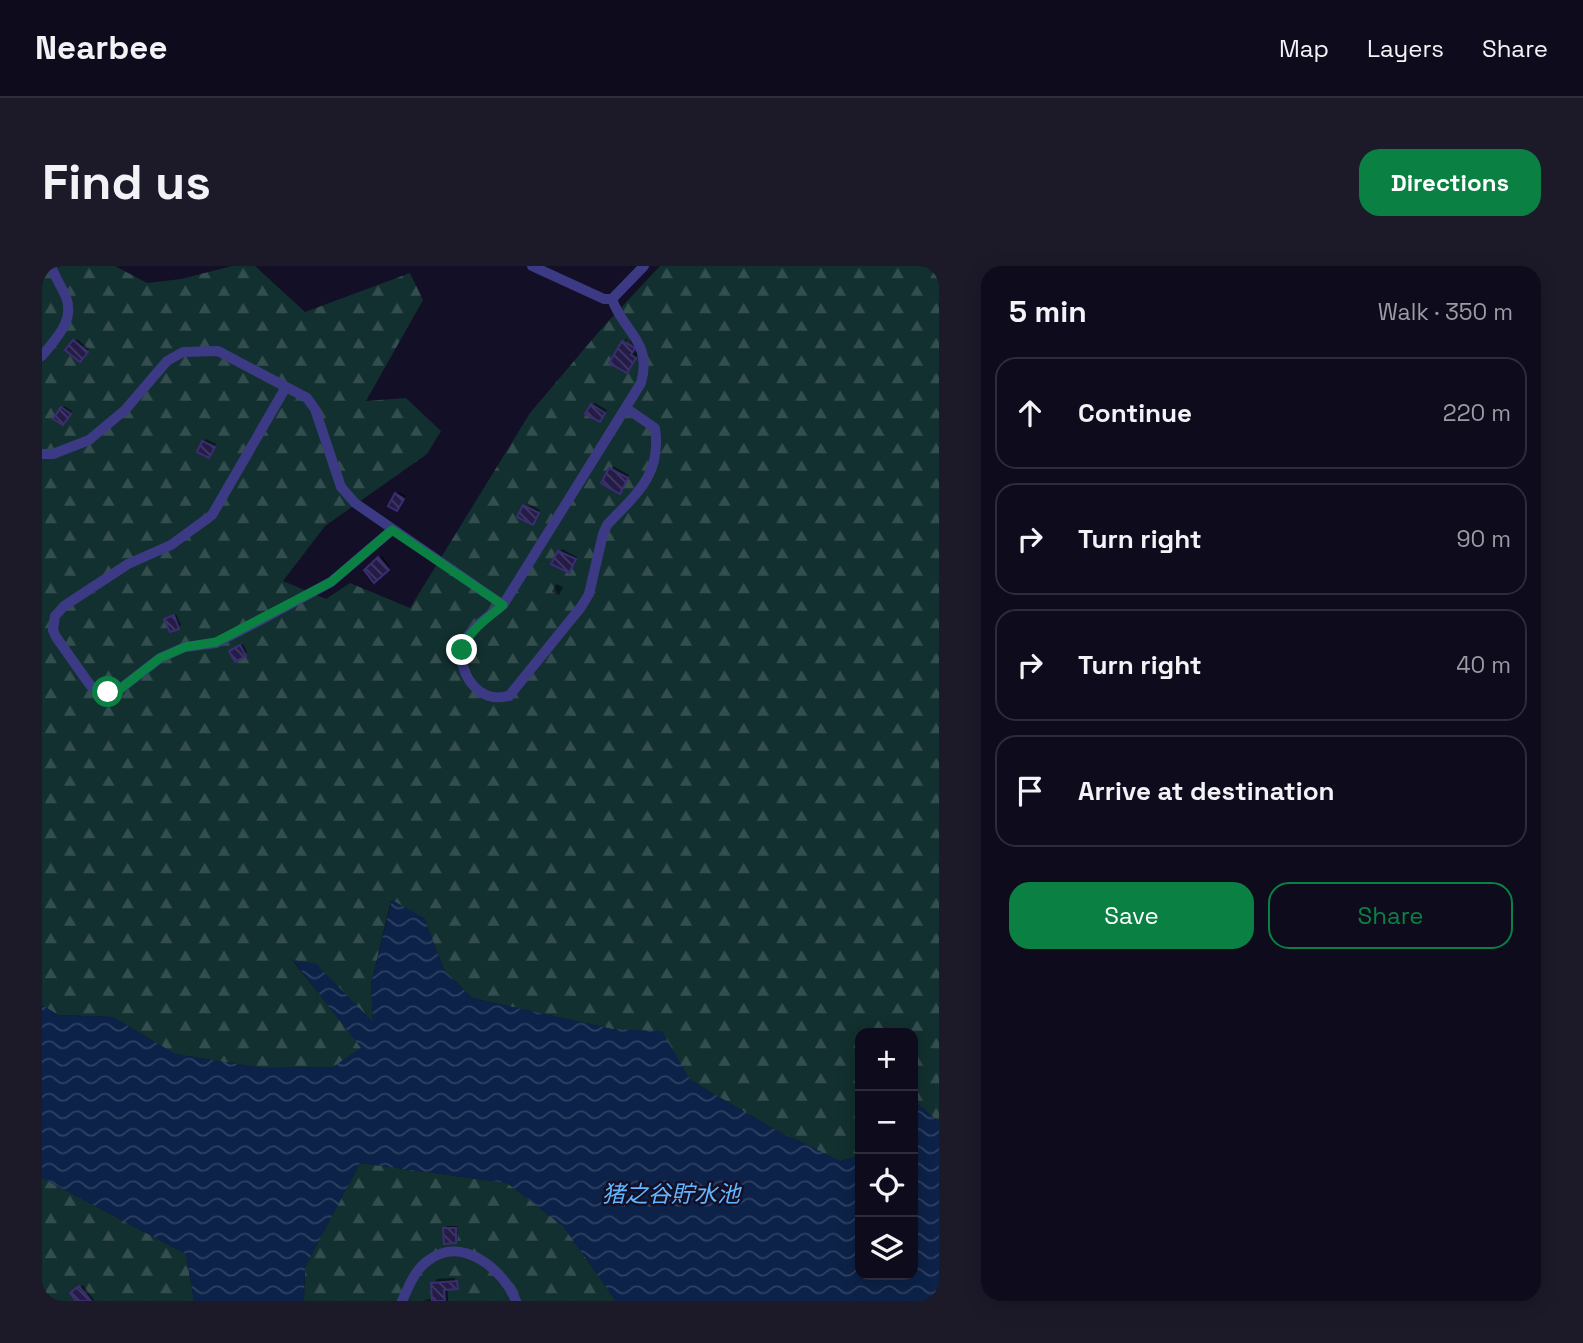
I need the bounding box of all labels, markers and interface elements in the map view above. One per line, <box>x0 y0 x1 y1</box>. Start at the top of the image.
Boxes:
text: Nearbee <box>35 27 167 69</box>
text: Map <box>1279 33 1329 64</box>
text: Layers <box>1367 33 1444 64</box>
text: Share <box>1482 33 1548 64</box>
button: Directions <box>1359 149 1541 216</box>
text: Find us <box>42 151 211 213</box>
text: 5 min <box>1009 292 1087 331</box>
text: Walk · 350 m <box>1378 297 1513 327</box>
icon: ahead <box>1011 394 1049 432</box>
text: Continue <box>1078 396 1192 430</box>
text: 220 m <box>1443 398 1511 428</box>
icon: right <box>1011 520 1049 558</box>
text: Turn right <box>1078 522 1202 556</box>
text: 90 m <box>1456 524 1511 554</box>
route end <box>446 634 477 665</box>
icon: right <box>1011 646 1049 684</box>
text: Turn right <box>1078 648 1202 682</box>
text: 40 m <box>1456 650 1511 680</box>
route start <box>92 676 123 707</box>
icon: arrive <box>1011 772 1049 810</box>
text: Arrive at destination <box>1078 774 1335 808</box>
button: Save <box>1009 882 1254 949</box>
button: Share <box>1268 882 1513 949</box>
map controls <box>855 1028 918 1280</box>
button: + <box>855 1028 918 1091</box>
button: − <box>855 1091 918 1154</box>
button: locate <box>855 1154 918 1217</box>
water label: 猪之谷貯水池 <box>602 1179 742 1209</box>
button: layers <box>855 1217 918 1280</box>

